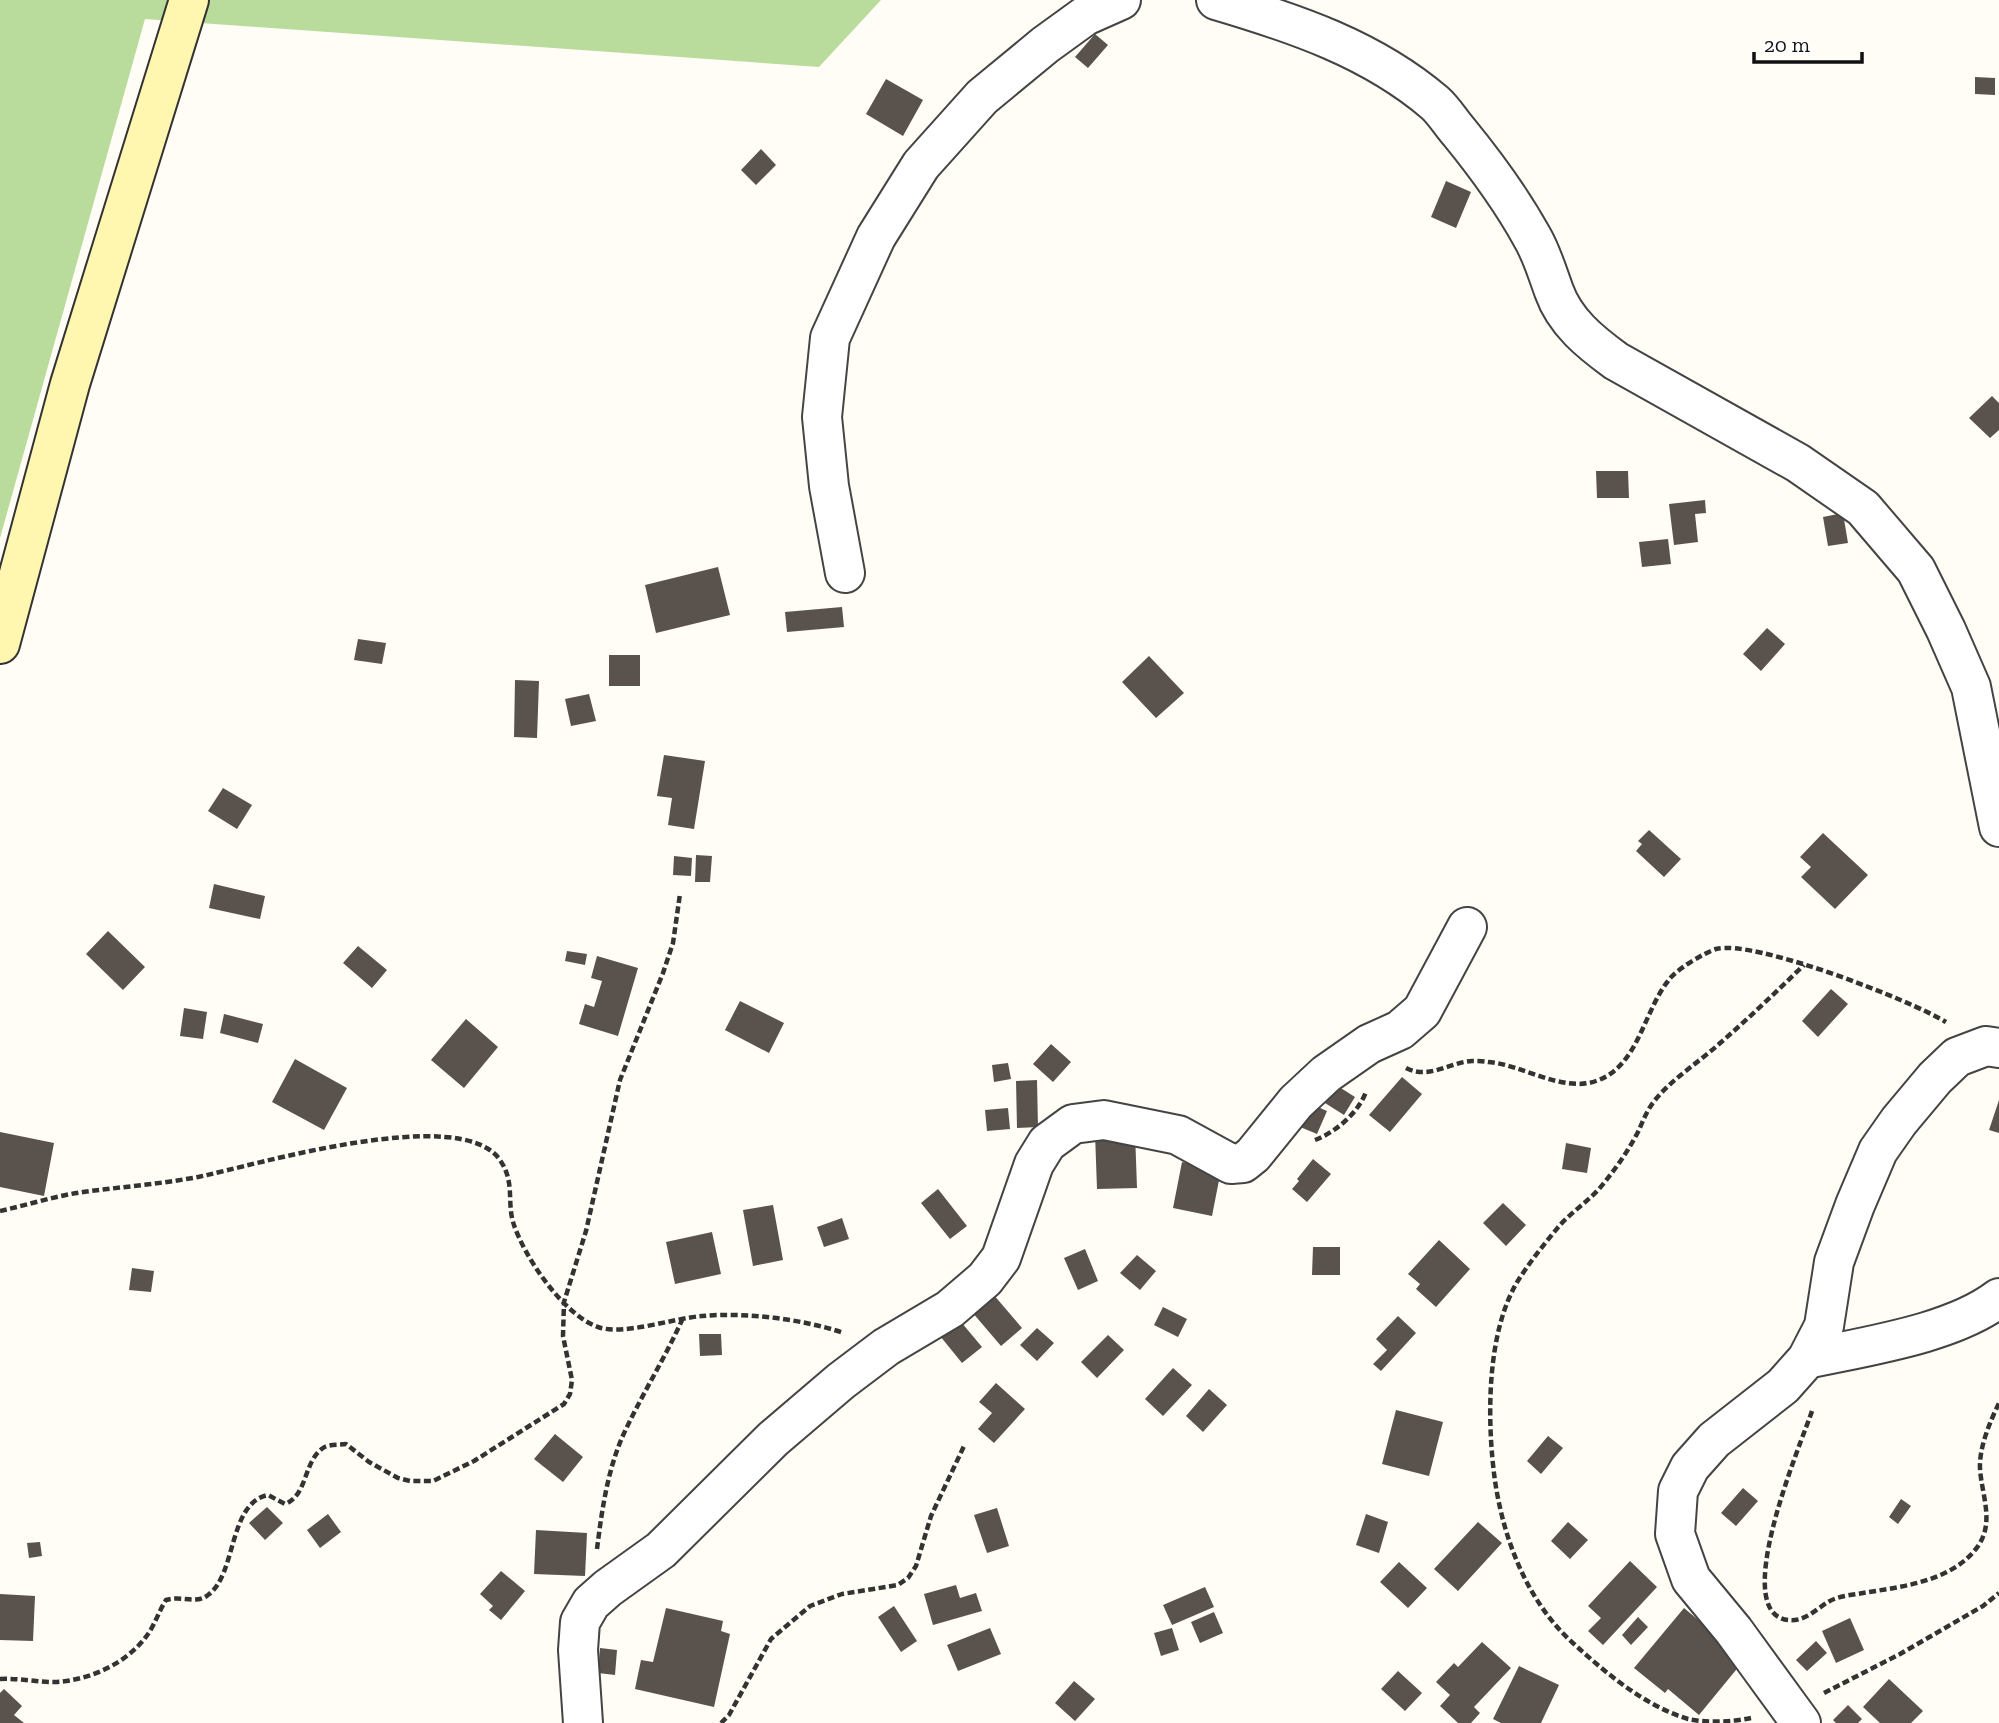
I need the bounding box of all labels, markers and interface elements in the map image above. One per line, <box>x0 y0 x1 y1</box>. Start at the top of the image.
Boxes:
scale bar <box>1754 21 1862 65</box>
text: 20 m <box>1764 32 1810 57</box>

